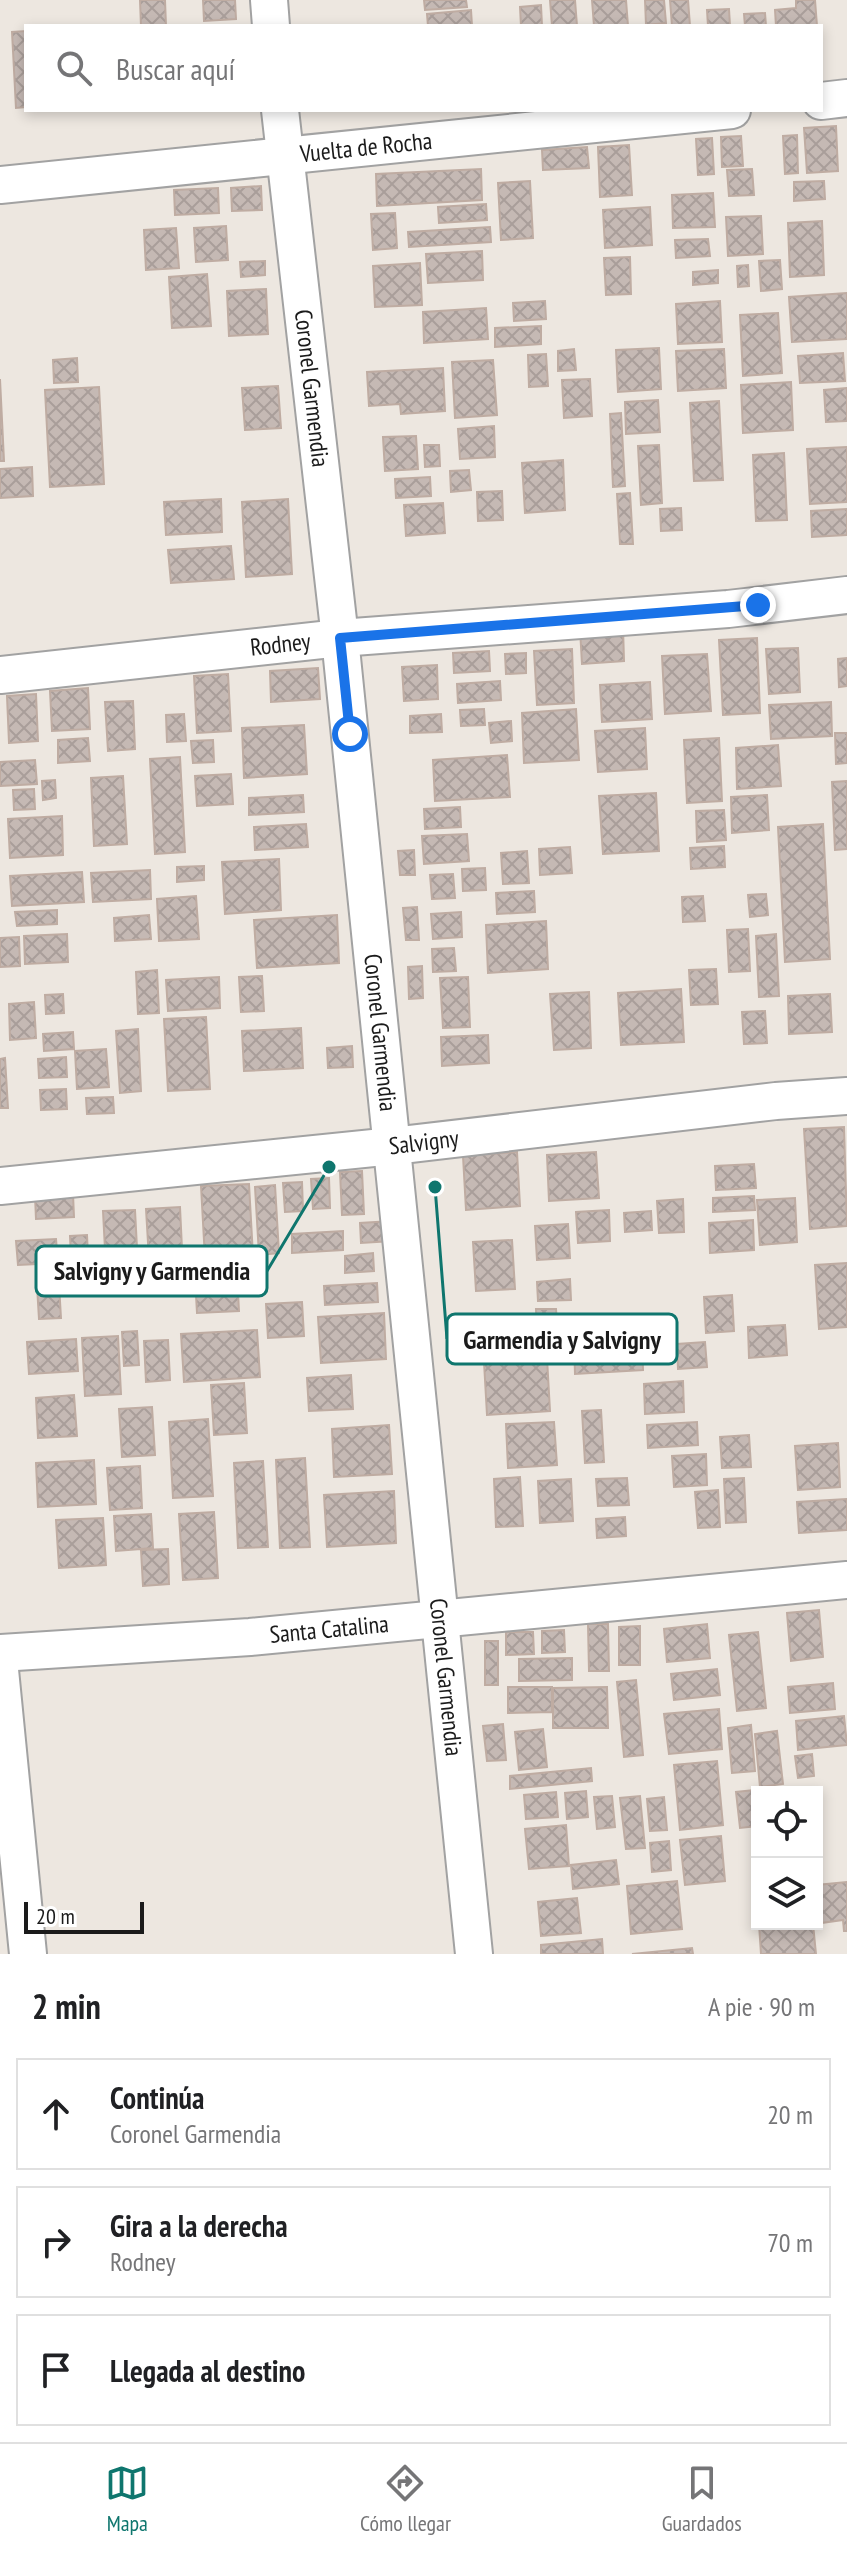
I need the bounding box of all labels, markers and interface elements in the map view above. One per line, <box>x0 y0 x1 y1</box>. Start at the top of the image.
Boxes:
search box <box>24 24 823 112</box>
icon: search <box>52 46 96 90</box>
text: Buscar aquí <box>116 49 235 88</box>
street label: Vuelta de Rocha <box>298 125 434 169</box>
street label: Coronel Garmendia <box>288 308 336 468</box>
route end <box>740 587 776 623</box>
street label: Rodney <box>249 625 312 663</box>
route start <box>332 716 368 752</box>
street label: Coronel Garmendia <box>357 952 404 1113</box>
street label: Salvigny <box>387 1122 460 1161</box>
callout: Salvigny y Garmendia <box>36 1246 267 1296</box>
text: Salvigny y Garmendia <box>54 1254 250 1287</box>
callout: Garmendia y Salvigny <box>447 1314 677 1364</box>
text: Garmendia y Salvigny <box>463 1323 661 1356</box>
street label: Coronel Garmendia <box>423 1597 470 1757</box>
street label: Santa Catalina <box>268 1608 390 1650</box>
map controls <box>751 1786 823 1930</box>
button: locate <box>751 1786 823 1858</box>
button: layers <box>751 1858 823 1930</box>
scale bar <box>24 1898 144 1934</box>
text: 20 m <box>36 1902 75 1930</box>
text: 2 min <box>32 1984 101 2028</box>
text: A pie · 90 m <box>708 1990 815 2023</box>
text: Continúa <box>110 2078 204 2117</box>
icon: ahead <box>34 2092 78 2136</box>
text: 20 m <box>767 2098 813 2131</box>
text: Coronel Garmendia <box>110 2117 281 2150</box>
text: Gira a la derecha <box>110 2206 288 2245</box>
icon: right <box>34 2220 78 2264</box>
text: 70 m <box>767 2226 813 2259</box>
text: Rodney <box>110 2245 175 2278</box>
icon: arrive <box>34 2348 78 2392</box>
text: Llegada al destino <box>110 2351 305 2390</box>
tab: Mapa <box>105 2461 149 2537</box>
tab: Cómo llegar <box>360 2461 451 2537</box>
tab: Guardados <box>662 2461 742 2537</box>

